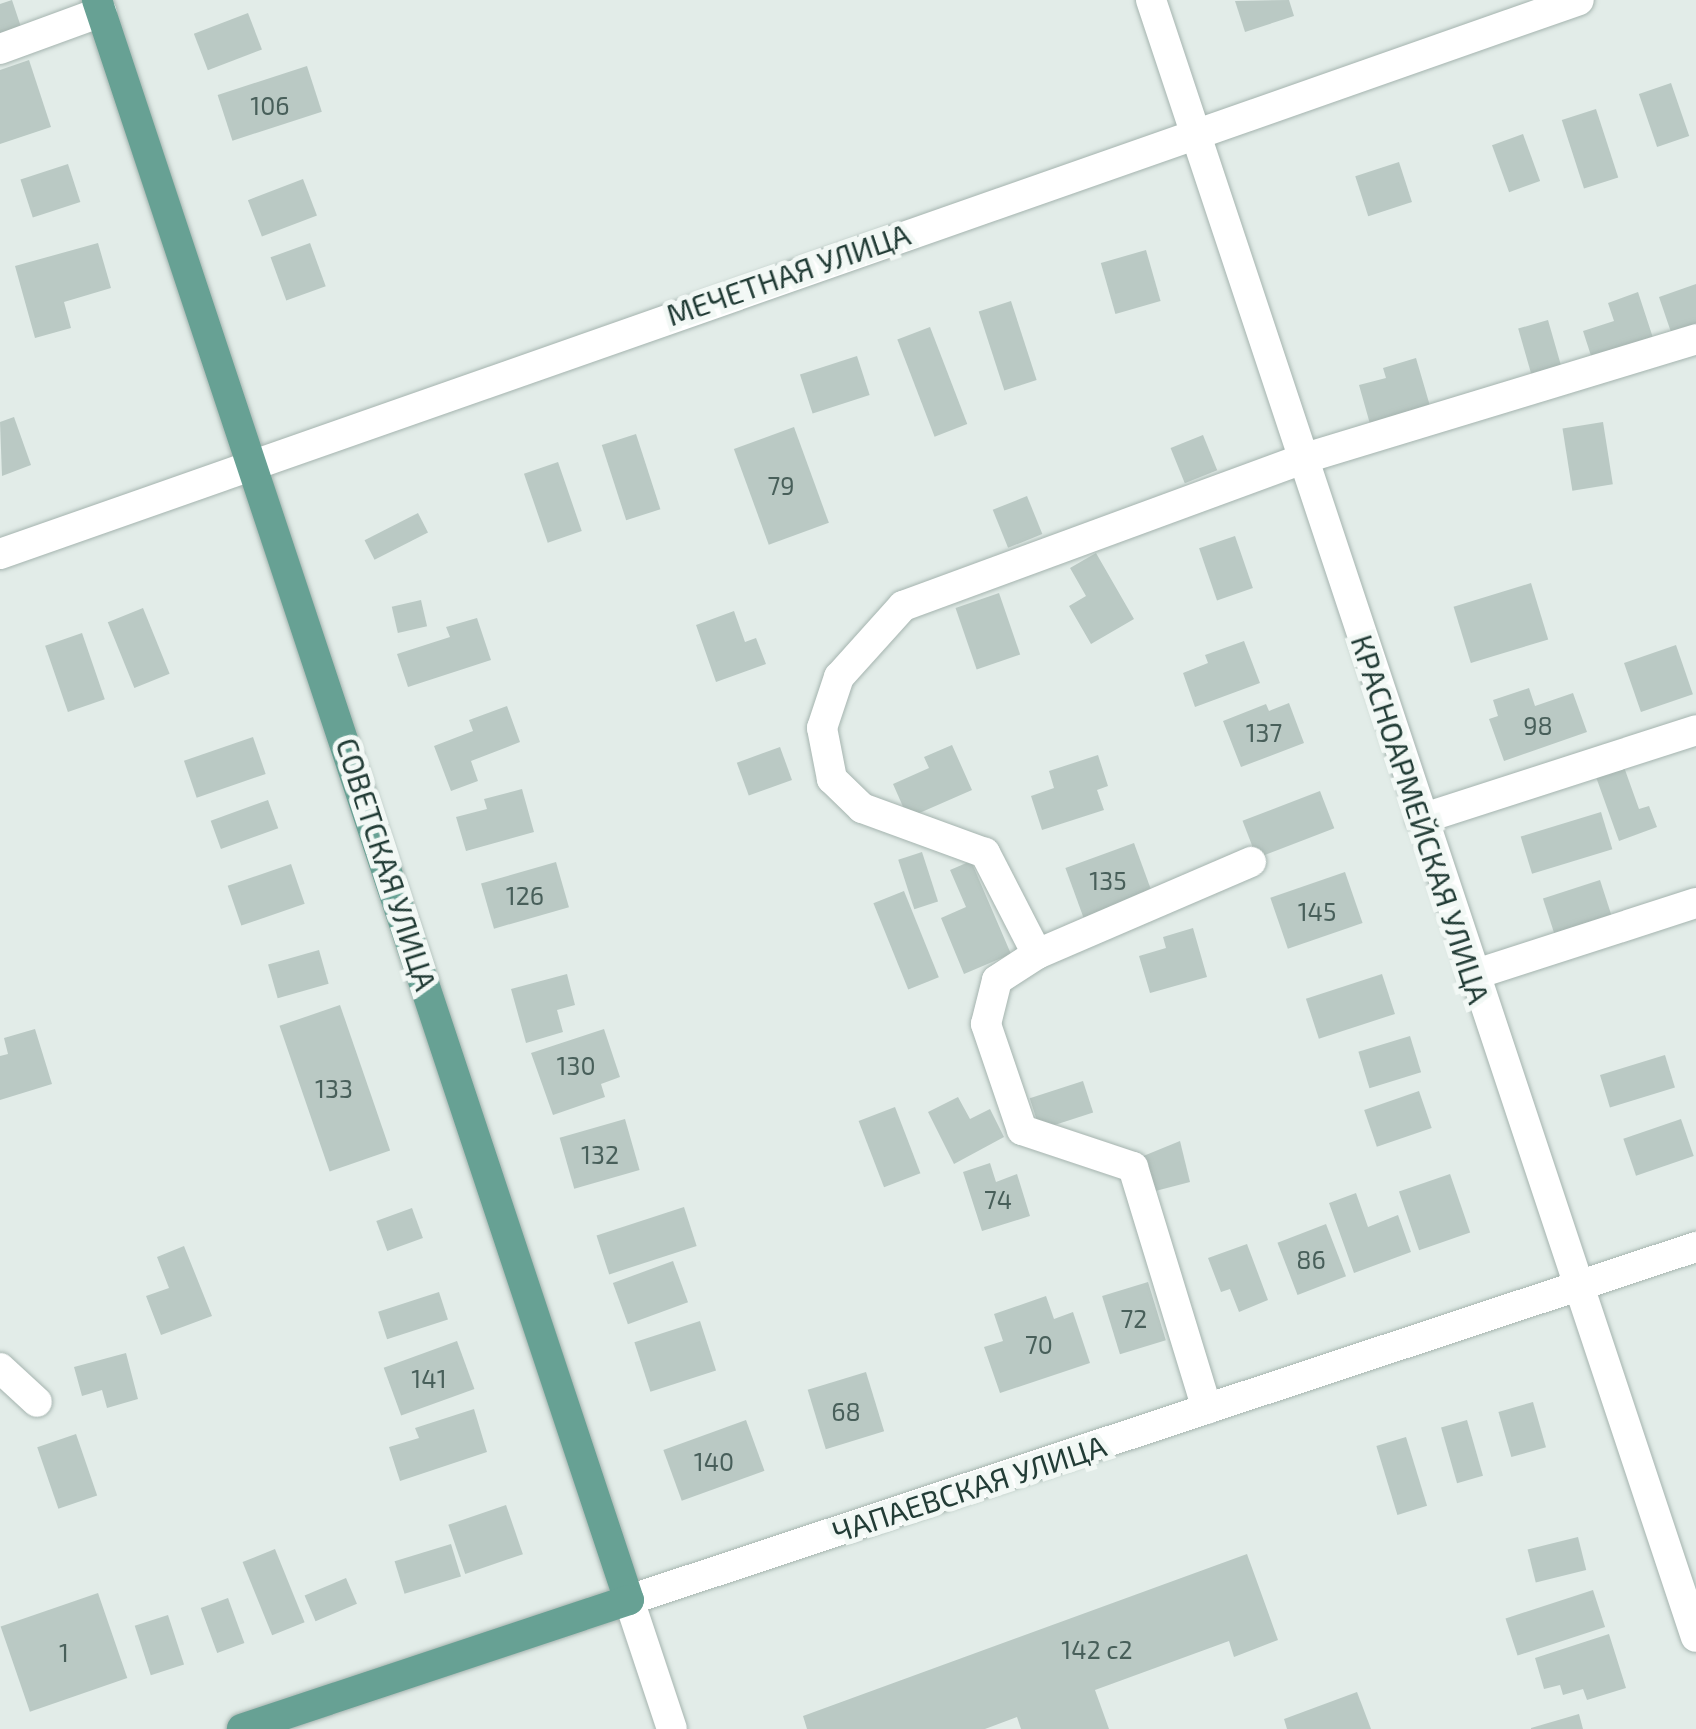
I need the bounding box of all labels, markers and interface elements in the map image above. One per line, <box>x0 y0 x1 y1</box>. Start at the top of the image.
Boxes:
house number: 106 <box>250 90 290 120</box>
street label: МЕЧЕТНАЯ УЛИЦА <box>662 215 914 333</box>
house number: 79 <box>767 470 795 500</box>
street label: КРАСНОАРМЕЙСКАЯ УЛИЦА <box>1344 630 1498 1008</box>
house number: 98 <box>1523 710 1553 740</box>
house number: 137 <box>1246 717 1282 747</box>
street label: СОВЕТСКАЯ УЛИЦА <box>329 733 445 995</box>
house number: 135 <box>1089 865 1127 895</box>
house number: 126 <box>506 880 544 910</box>
house number: 145 <box>1298 896 1336 926</box>
house number: 130 <box>557 1050 595 1080</box>
house number: 133 <box>315 1073 353 1103</box>
house number: 132 <box>581 1139 619 1169</box>
house number: 74 <box>984 1184 1012 1214</box>
house number: 86 <box>1296 1244 1326 1274</box>
house number: 72 <box>1121 1303 1147 1333</box>
house number: 70 <box>1025 1329 1053 1359</box>
house number: 141 <box>411 1363 447 1393</box>
house number: 68 <box>831 1396 861 1426</box>
street label: ЧАПАЕВСКАЯ УЛИЦА <box>828 1427 1110 1549</box>
house number: 140 <box>694 1446 734 1476</box>
house number: 142 с2 <box>1061 1634 1133 1664</box>
house number: 1 <box>59 1637 69 1667</box>

